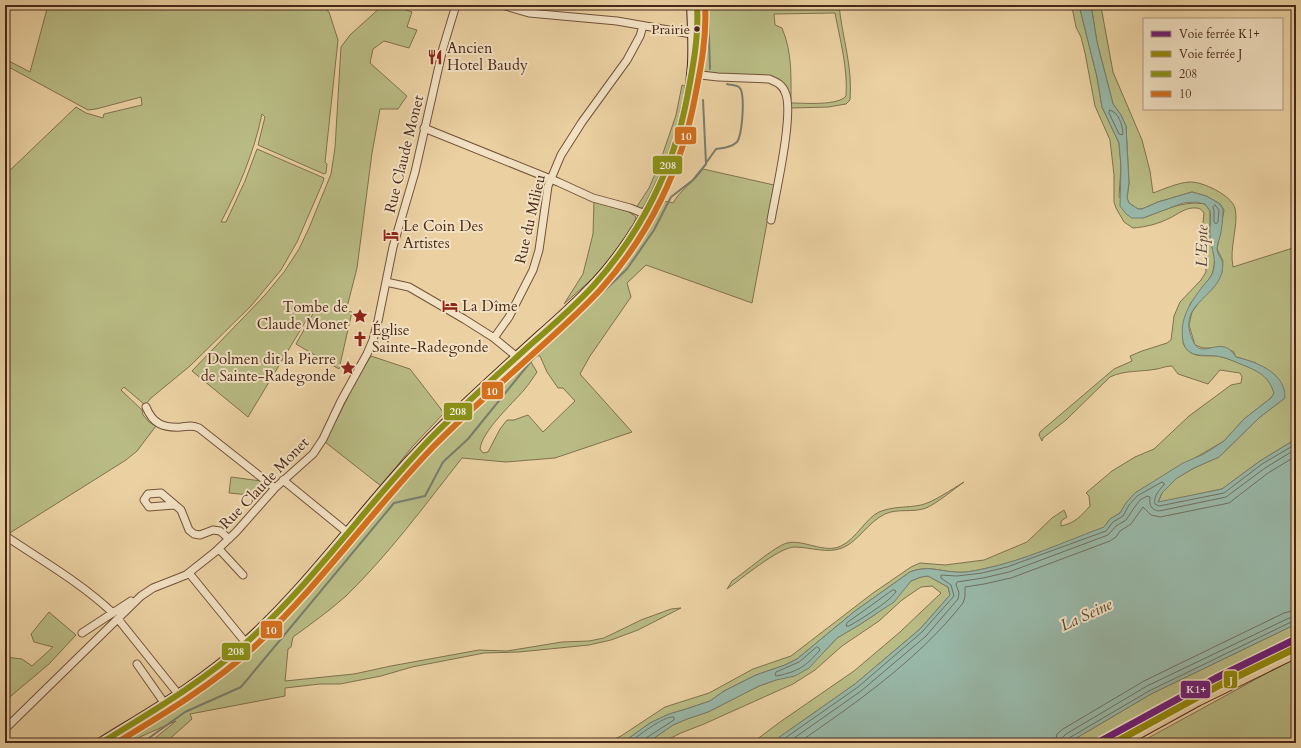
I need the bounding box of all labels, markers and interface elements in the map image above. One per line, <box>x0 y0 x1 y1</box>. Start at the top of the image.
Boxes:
legend <box>1143 18 1283 110</box>
place label: Prairie <box>651 20 690 39</box>
marker: Prairie <box>692 24 702 34</box>
text: Voie ferrée K1+ <box>1179 26 1260 42</box>
place label: Ancien Hotel Baudy <box>447 38 528 75</box>
text: Voie ferrée J <box>1179 46 1242 62</box>
restaurant icon: Ancien Hotel Baudy <box>426 48 444 66</box>
text: 208 <box>1179 66 1197 82</box>
text: 10 <box>1179 86 1191 102</box>
street label: Rue Claude Monet <box>380 93 428 215</box>
line badge: 10 <box>674 126 697 145</box>
text: 10 <box>680 129 692 144</box>
line badge: 208 <box>652 155 683 175</box>
text: 208 <box>660 158 676 173</box>
street label: Rue du Milieu <box>510 172 550 266</box>
place label: Le Coin Des Artistes <box>403 216 483 253</box>
water label: L'Epte <box>1191 224 1213 267</box>
hotel icon: Le Coin Des Artistes <box>382 226 400 244</box>
place label: La Dîme <box>462 296 518 316</box>
place label: Tombe de Claude Monet <box>257 297 348 334</box>
hotel icon: La Dîme <box>441 297 459 315</box>
place icon: Tombe de Claude Monet <box>351 307 369 325</box>
place label: Église Sainte-Radegonde <box>372 320 489 357</box>
church icon: Église Sainte-Radegonde <box>351 330 369 348</box>
place label: Dolmen dit la Pierre de Sainte-Radegonde <box>201 349 336 386</box>
place icon: Dolmen dit la Pierre de Sainte-Radegonde <box>339 359 357 377</box>
line badge: 10 <box>481 381 504 400</box>
text: 10 <box>486 384 498 399</box>
line badge: 208 <box>443 402 473 421</box>
text: 208 <box>450 404 466 419</box>
street label: Rue Claude Monet <box>215 432 313 533</box>
water label: La Seine <box>1057 593 1117 636</box>
line badge: 10 <box>260 620 283 639</box>
text: 10 <box>265 623 277 638</box>
line badge: 208 <box>221 642 251 661</box>
text: 208 <box>228 644 244 659</box>
line badge: J <box>1223 670 1238 689</box>
text: J <box>1227 673 1233 688</box>
line badge: K1+ <box>1180 680 1211 699</box>
text: K1+ <box>1186 682 1206 697</box>

